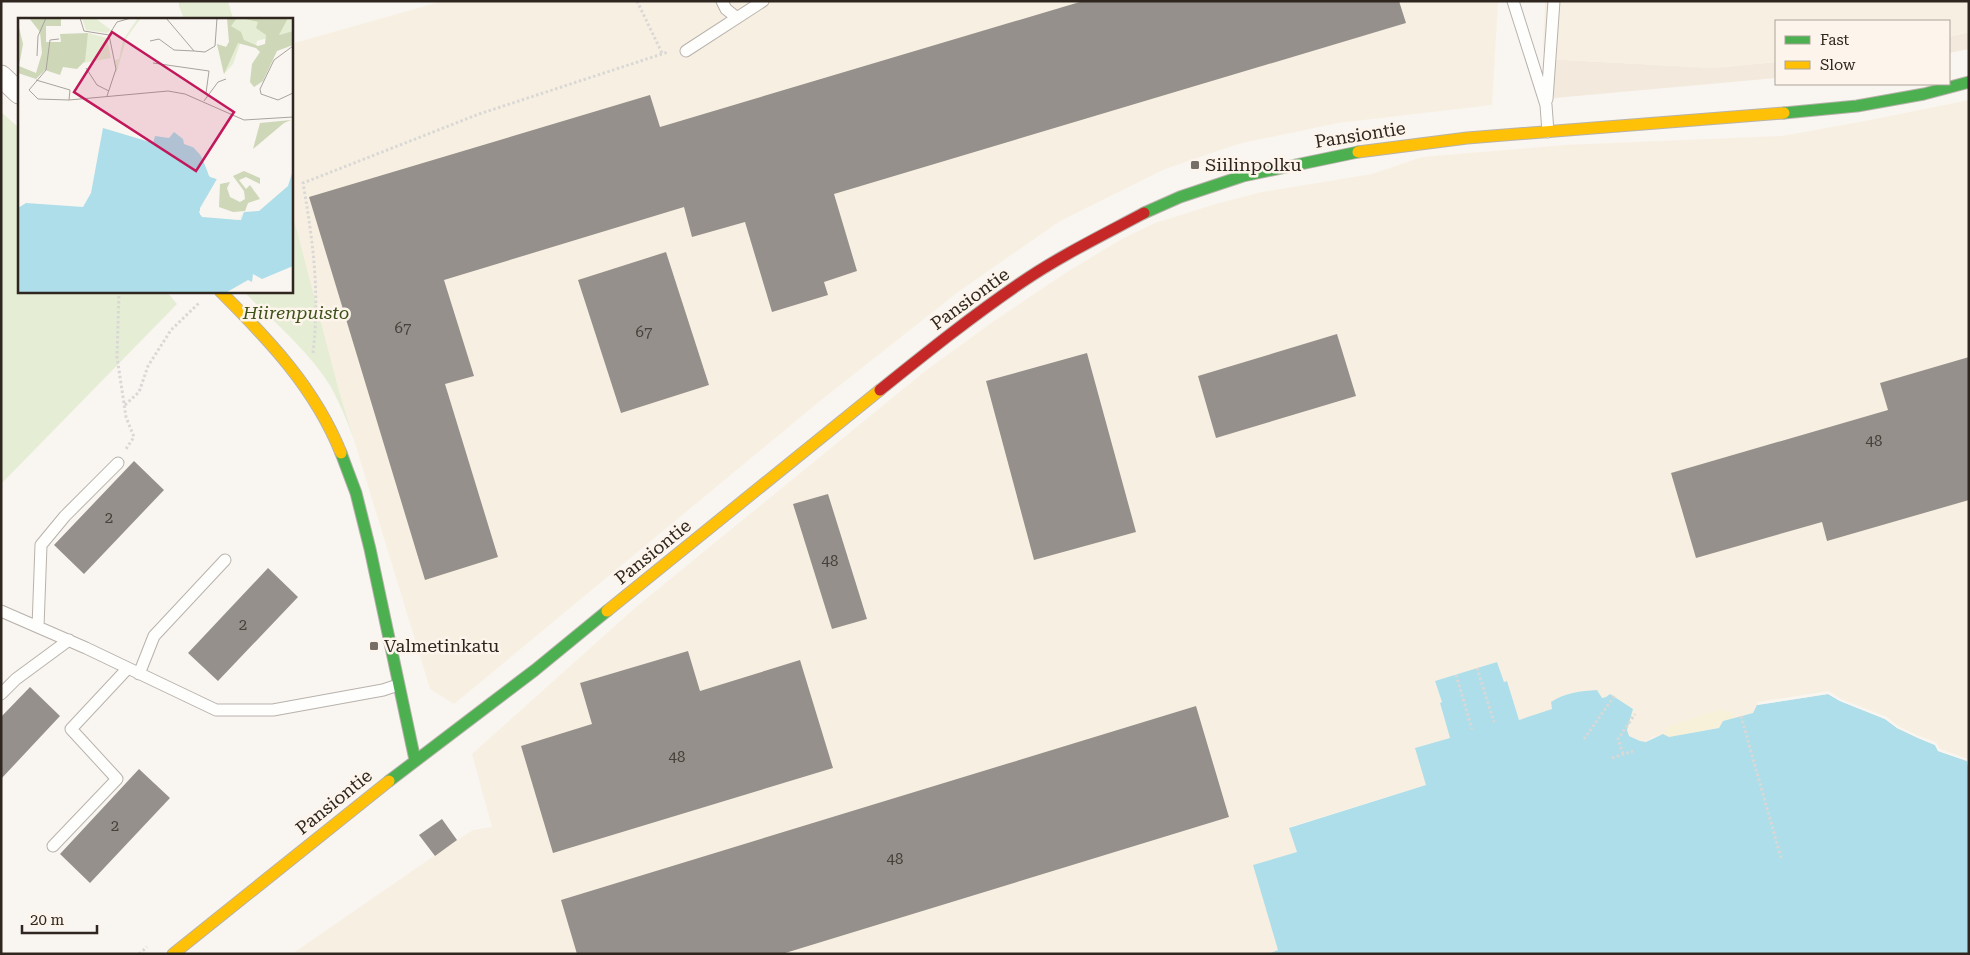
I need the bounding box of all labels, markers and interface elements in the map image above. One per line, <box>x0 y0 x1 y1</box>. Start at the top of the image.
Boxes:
inset map <box>18 18 292 292</box>
legend <box>1775 20 1950 85</box>
text: Fast <box>1820 31 1850 49</box>
text: Slow <box>1820 56 1856 74</box>
street label: Pansiontie <box>1313 117 1407 152</box>
place label: Siilinpolku <box>1205 154 1301 175</box>
marker: Siilinpolku <box>1189 159 1201 171</box>
street label: Pansiontie <box>926 263 1013 334</box>
park label: Hiirenpuisto <box>242 302 349 323</box>
house number: 67 <box>395 319 411 337</box>
house number: 67 <box>636 323 652 341</box>
house number: 48 <box>1866 432 1882 450</box>
house number: 2 <box>105 509 113 527</box>
street label: Pansiontie <box>610 515 695 589</box>
house number: 48 <box>822 552 838 570</box>
house number: 2 <box>239 616 247 634</box>
place label: Valmetinkatu <box>384 635 499 656</box>
marker: Valmetinkatu <box>368 640 380 652</box>
house number: 48 <box>669 748 685 766</box>
street label: Pansiontie <box>291 765 376 839</box>
house number: 2 <box>111 817 119 835</box>
house number: 48 <box>887 850 903 868</box>
scale bar <box>22 902 98 934</box>
text: 20 m <box>30 911 65 929</box>

